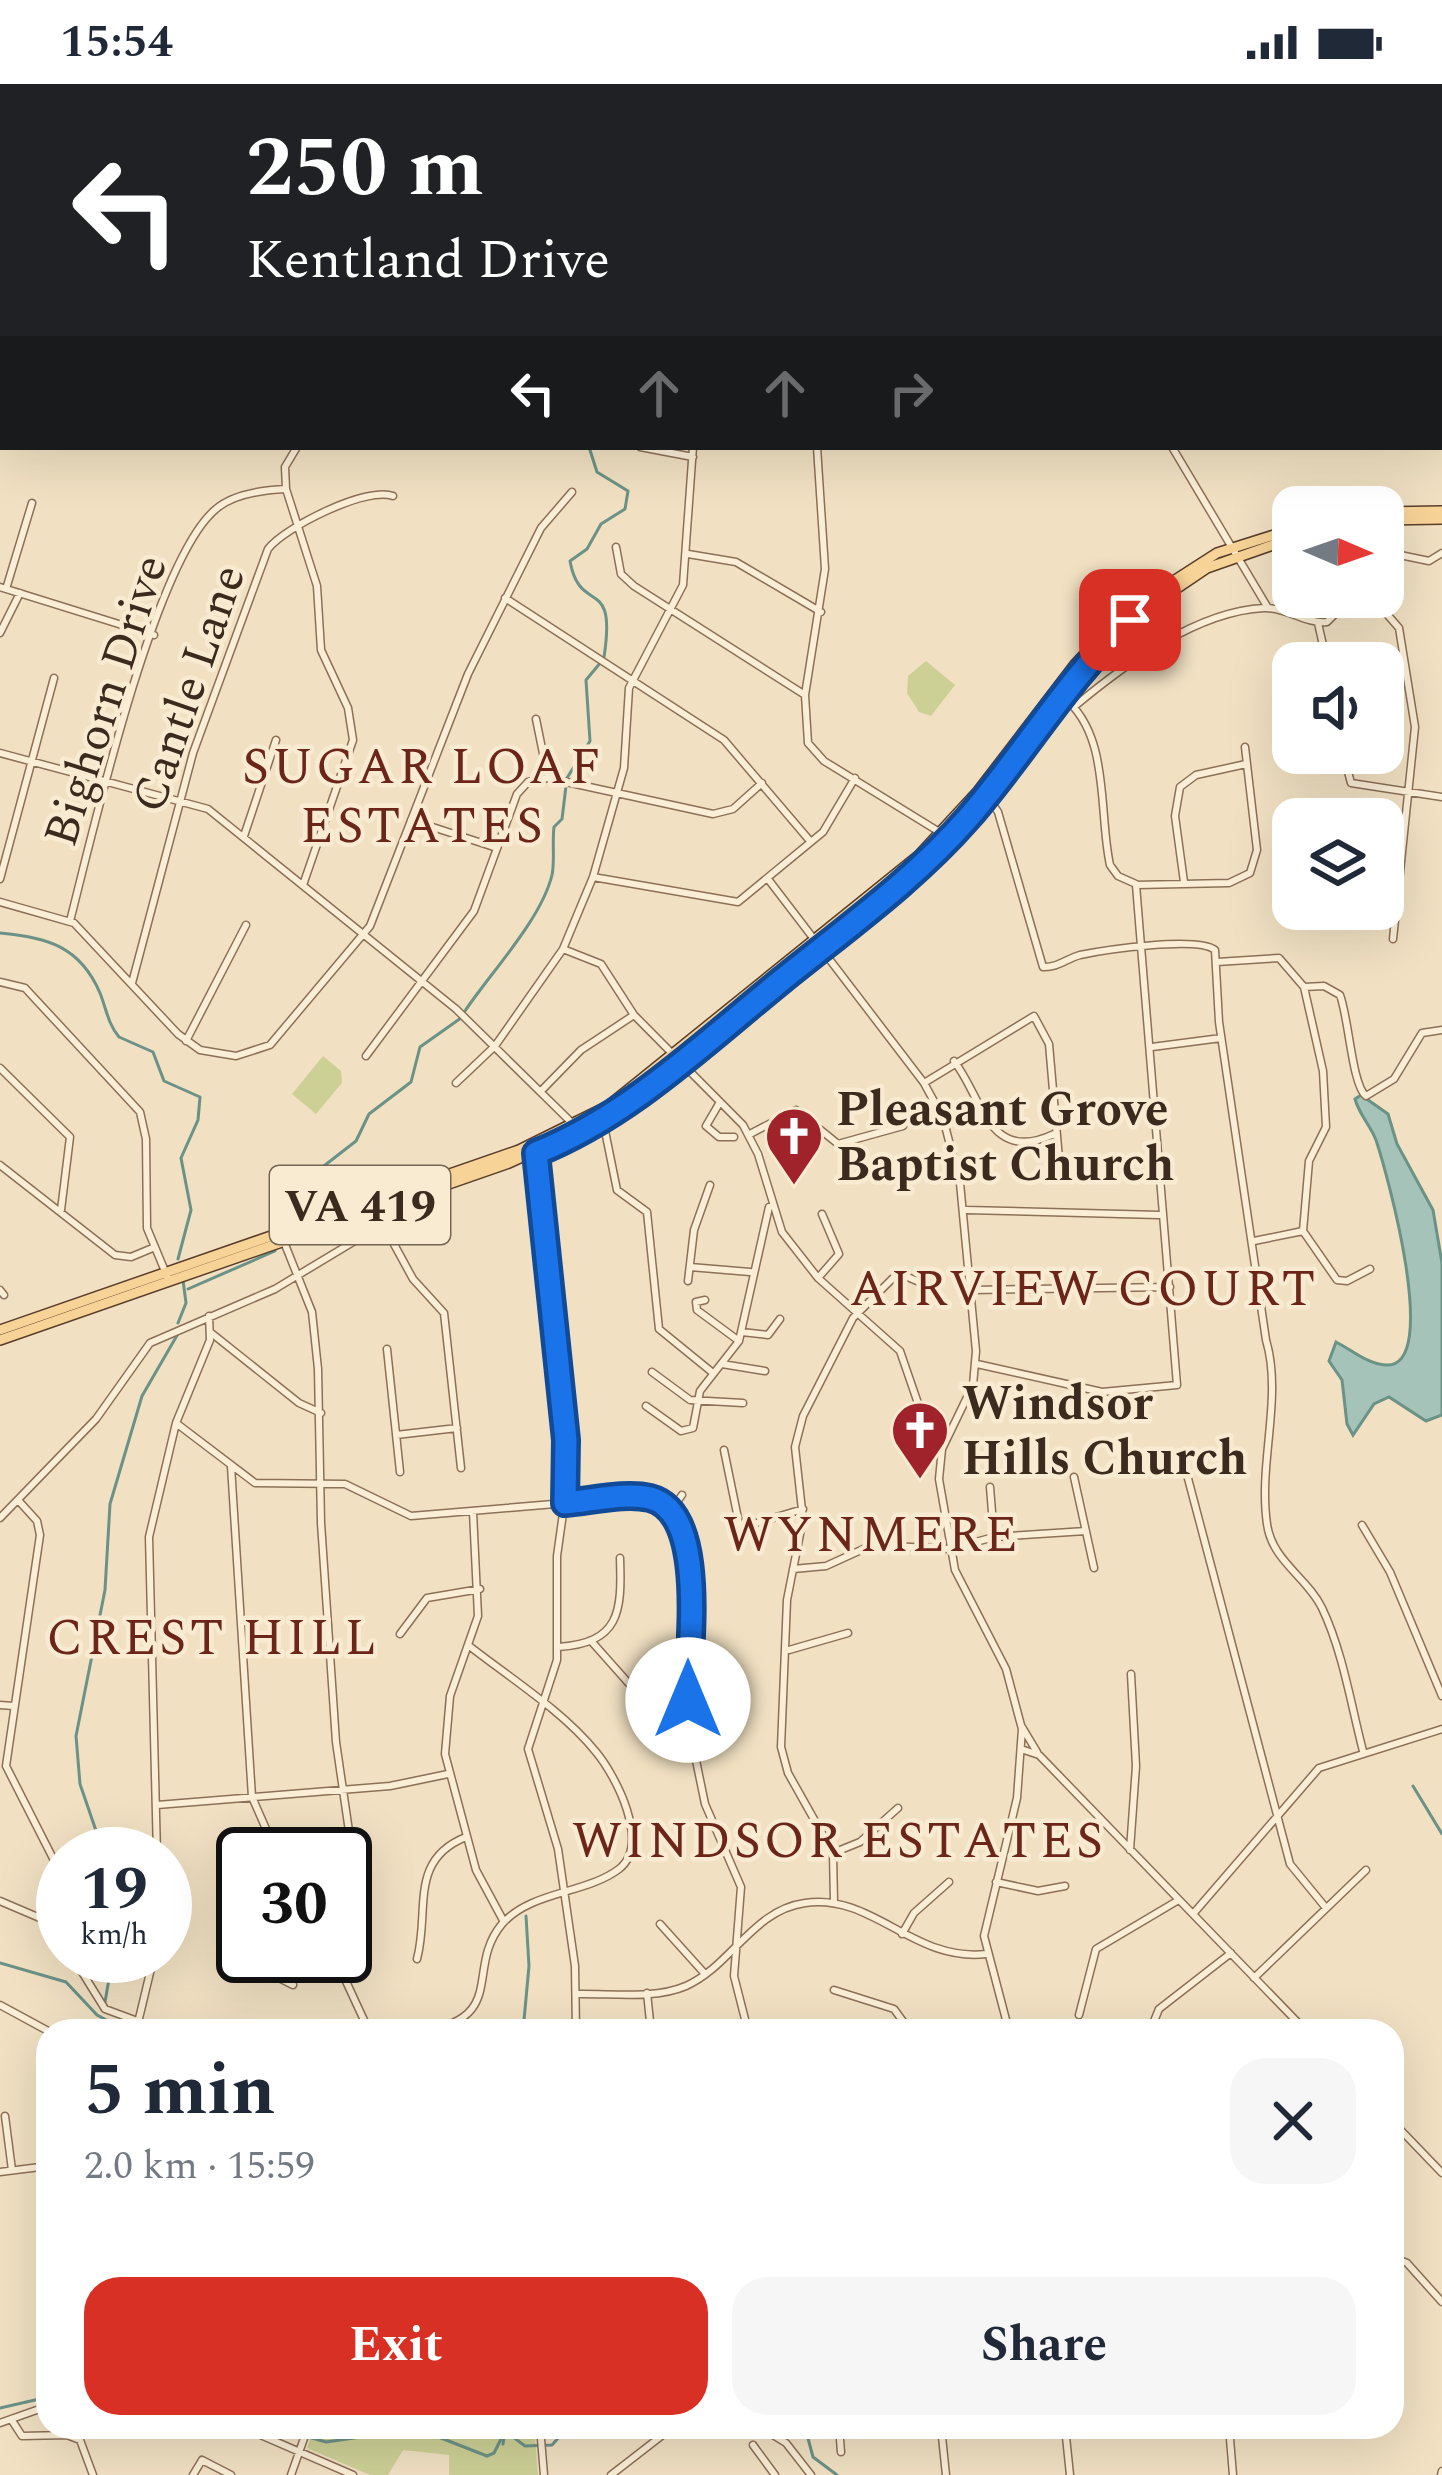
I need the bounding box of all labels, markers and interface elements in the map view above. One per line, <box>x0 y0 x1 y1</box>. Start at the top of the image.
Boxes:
text: 15:54 <box>60 8 173 77</box>
text: 250 m <box>246 105 484 233</box>
icon: left <box>48 132 204 288</box>
text: Kentland Drive <box>246 220 610 302</box>
icon: left <box>500 360 566 426</box>
icon: ahead <box>626 360 692 426</box>
icon: ahead <box>752 360 818 426</box>
icon: right <box>878 360 944 426</box>
north arrow <box>1272 486 1404 618</box>
map controls <box>1272 486 1404 930</box>
street label: Bighorn Drive <box>25 546 188 856</box>
street label: Cantle Lane <box>113 555 266 822</box>
pin <box>1079 569 1181 671</box>
icon: arrive <box>1097 587 1163 653</box>
button: sound <box>1272 642 1404 774</box>
district label: SUGAR LOAF ESTATES <box>242 729 604 866</box>
button: layers <box>1272 798 1404 930</box>
place label: Pleasant Grove Baptist Church <box>836 1074 1174 1202</box>
church icon: Pleasant Grove Baptist Church <box>763 1105 825 1187</box>
road number: VA 419 <box>270 1166 450 1244</box>
district label: AIRVIEW COURT <box>849 1251 1319 1329</box>
place label: Windsor Hills Church <box>962 1368 1248 1496</box>
church icon: Windsor Hills Church <box>889 1399 951 1481</box>
district label: WYNMERE <box>723 1497 1021 1575</box>
district label: CREST HILL <box>46 1600 380 1678</box>
position arrow <box>625 1637 751 1763</box>
district label: WINDSOR ESTATES <box>572 1803 1106 1881</box>
speed limit sign: 30 <box>216 1827 372 1983</box>
text: 19 <box>80 1844 148 1936</box>
text: km/h <box>80 1912 148 1958</box>
text: 5 min <box>84 2037 276 2146</box>
button: close <box>1230 2058 1356 2184</box>
text: 2.0 km · 15:59 <box>84 2137 315 2196</box>
button: Exit <box>84 2277 708 2415</box>
button: Share <box>732 2277 1356 2415</box>

